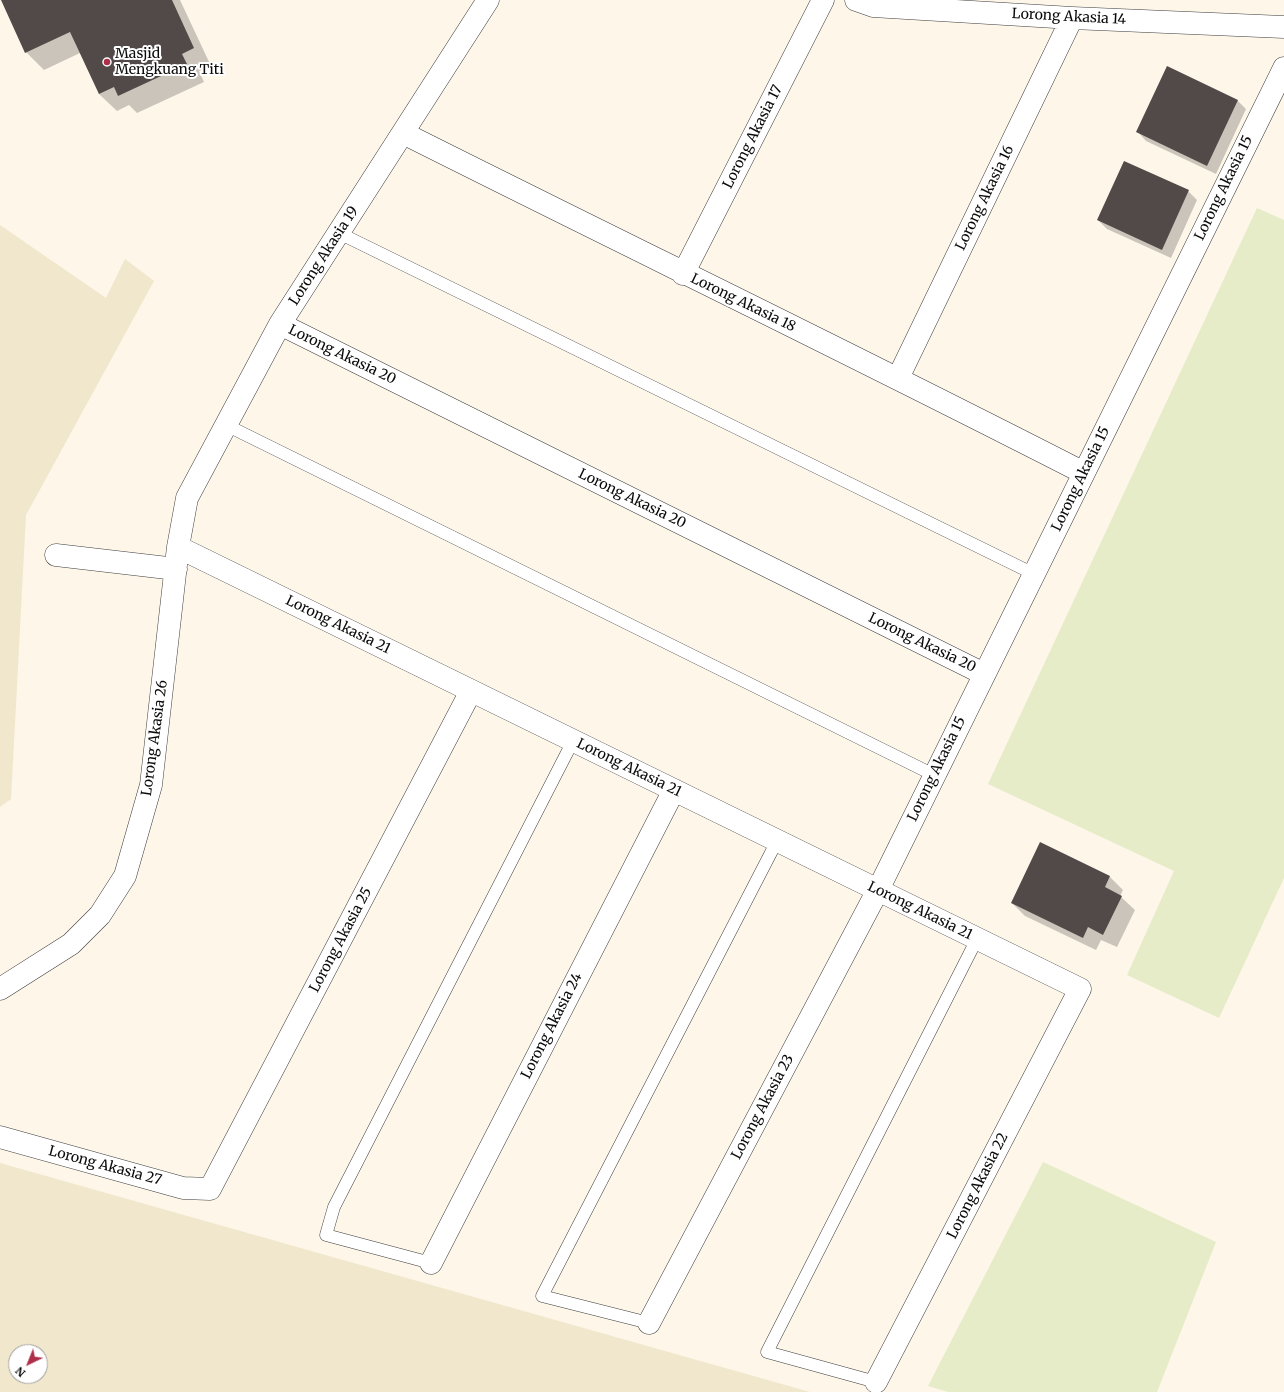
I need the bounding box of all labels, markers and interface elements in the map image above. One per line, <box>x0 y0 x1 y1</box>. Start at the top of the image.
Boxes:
street label: Lorong Akasia 14 <box>1011 6 1127 28</box>
place label: Masjid Mengkuang Titi <box>115 46 224 78</box>
marker: Masjid Mengkuang Titi <box>102 57 112 67</box>
street label: Lorong Akasia 17 <box>720 82 786 192</box>
street label: Lorong Akasia 15 <box>1191 133 1257 243</box>
street label: Lorong Akasia 16 <box>952 143 1018 253</box>
street label: Lorong Akasia 19 <box>286 203 362 309</box>
street label: Lorong Akasia 18 <box>688 270 798 336</box>
street label: Lorong Akasia 20 <box>286 322 398 388</box>
street label: Lorong Akasia 15 <box>1048 424 1114 534</box>
street label: Lorong Akasia 20 <box>576 466 688 532</box>
street label: Lorong Akasia 21 <box>283 592 393 658</box>
street label: Lorong Akasia 20 <box>866 610 978 676</box>
street label: Lorong Akasia 26 <box>139 679 171 797</box>
street label: Lorong Akasia 15 <box>904 714 970 824</box>
street label: Lorong Akasia 21 <box>574 735 684 801</box>
street label: Lorong Akasia 21 <box>865 878 975 944</box>
street label: Lorong Akasia 25 <box>306 885 376 995</box>
street label: Lorong Akasia 24 <box>518 970 586 1082</box>
street label: Lorong Akasia 23 <box>728 1052 798 1162</box>
street label: Lorong Akasia 22 <box>944 1130 1012 1242</box>
street label: Lorong Akasia 27 <box>47 1143 163 1189</box>
north arrow <box>8 1344 48 1384</box>
text: N <box>13 1364 28 1380</box>

